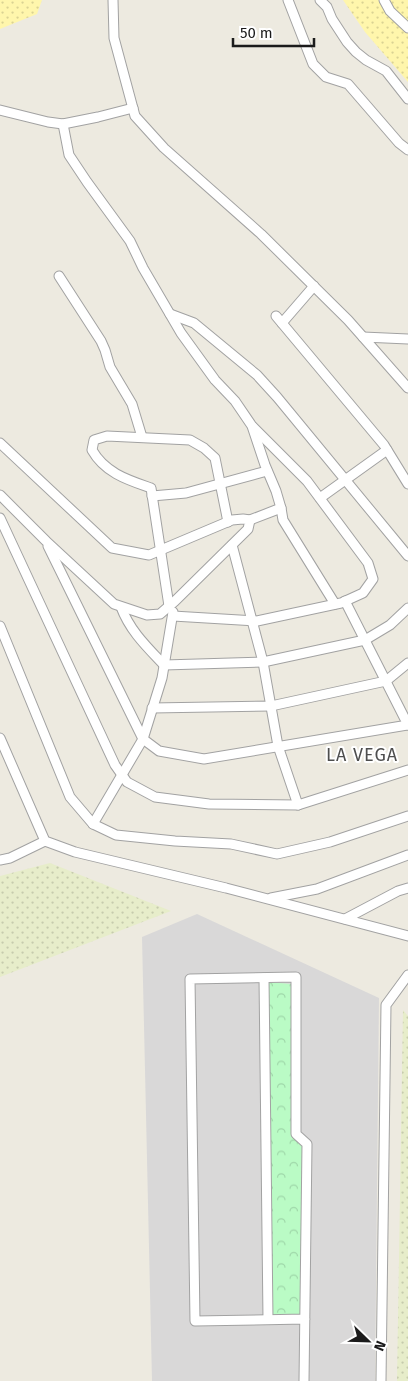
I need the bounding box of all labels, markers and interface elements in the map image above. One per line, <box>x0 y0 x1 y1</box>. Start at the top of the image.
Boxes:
scale bar <box>233 15 314 47</box>
text: 50 m <box>240 24 273 42</box>
district label: LA VEGA <box>326 744 398 766</box>
north arrow <box>343 1316 393 1366</box>
text: N <box>370 1338 389 1353</box>

